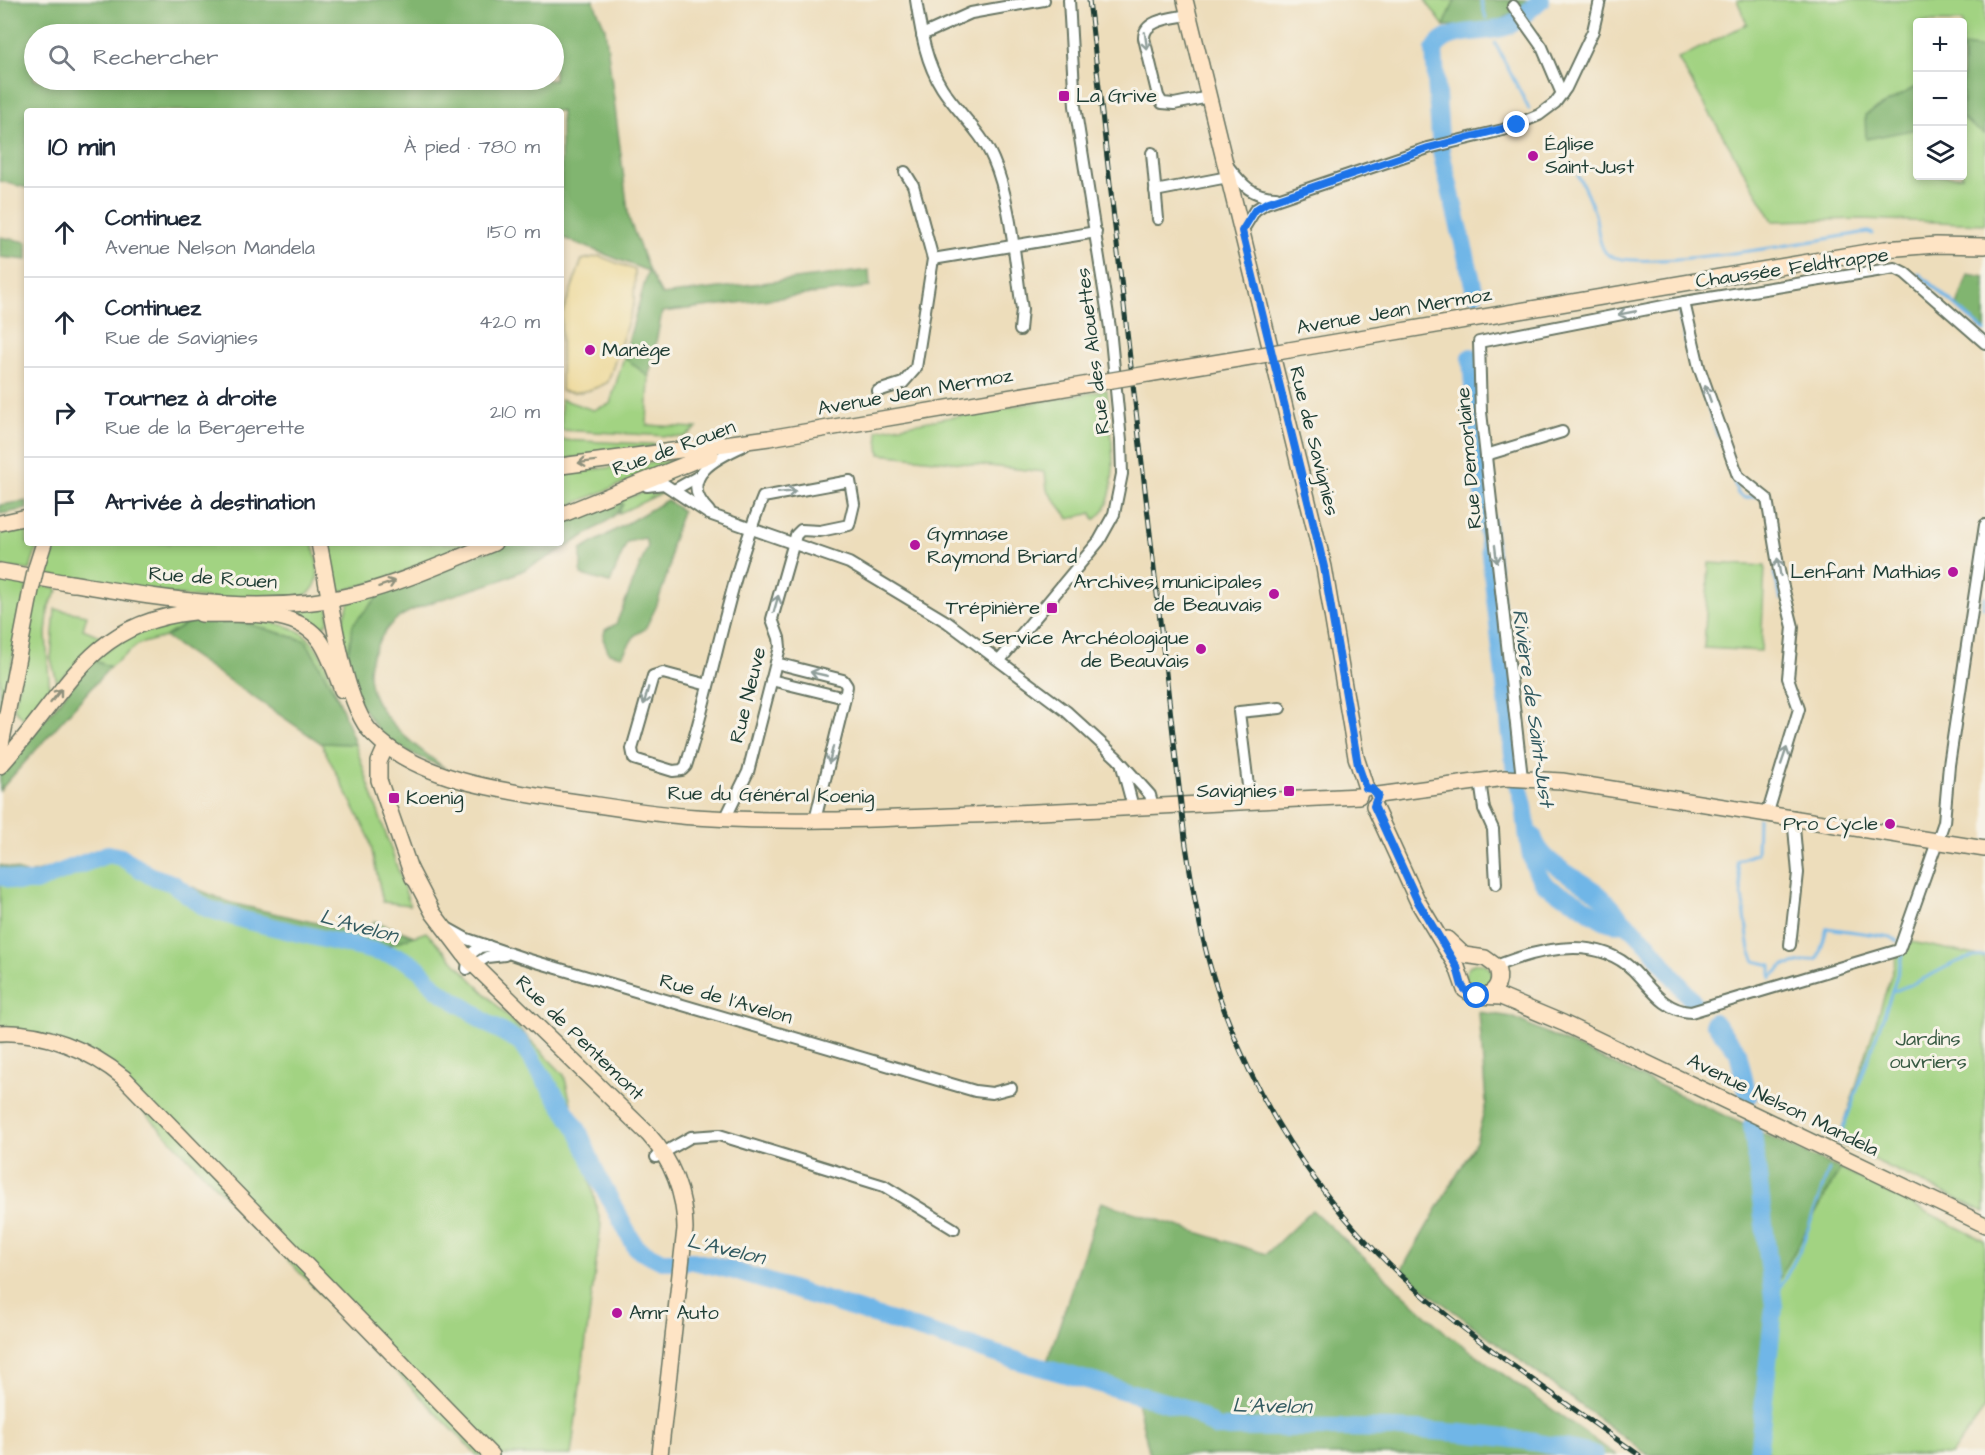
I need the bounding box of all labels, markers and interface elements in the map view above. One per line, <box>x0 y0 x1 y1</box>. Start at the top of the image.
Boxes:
map controls <box>1913 18 1967 180</box>
button: + <box>1913 18 1967 72</box>
search box <box>24 24 564 90</box>
one-way arrow <box>1140 31 1151 50</box>
icon: search <box>45 41 78 74</box>
text: Rechercher <box>93 42 218 73</box>
button: − <box>1913 72 1967 126</box>
place label: La Grive <box>1076 82 1157 110</box>
marker: La Grive <box>1057 89 1071 103</box>
route end <box>1503 111 1529 137</box>
button: layers <box>1913 126 1967 180</box>
text: 10 min <box>48 129 115 165</box>
place label: Église Saint-Just <box>1545 130 1634 181</box>
text: À pied · 780 m <box>404 133 540 161</box>
marker: Église Saint-Just <box>1526 149 1540 163</box>
text: Continuez <box>105 203 201 234</box>
icon: ahead <box>48 216 81 249</box>
text: 150 m <box>487 218 540 246</box>
text: Avenue Nelson Mandela <box>105 234 315 262</box>
street label: Chaussée Feldtrappe <box>1694 241 1890 295</box>
street label: Rue des Alouettes <box>1069 266 1117 436</box>
street label: Avenue Jean Mermoz <box>1294 280 1494 342</box>
text: Continuez <box>105 293 201 324</box>
icon: ahead <box>48 306 81 339</box>
text: 420 m <box>479 308 540 336</box>
one-way arrow <box>1617 308 1637 319</box>
text: Rue de Savignies <box>105 324 258 352</box>
place label: Manège <box>602 336 671 365</box>
marker: Manège <box>583 343 597 357</box>
street label: Avenue Jean Mermoz <box>815 361 1015 423</box>
street label: Rue de Savignies <box>1281 363 1346 519</box>
text: Tournez à droite <box>105 383 277 414</box>
one-way arrow <box>1702 385 1713 403</box>
street label: Rue Demorlaine <box>1449 386 1489 530</box>
icon: right <box>48 396 81 429</box>
text: 210 m <box>490 398 540 426</box>
street label: Rue de Rouen <box>609 413 739 483</box>
text: Rue de la Bergerette <box>105 414 305 442</box>
one-way arrow <box>577 457 597 468</box>
icon: arrive <box>48 486 81 519</box>
one-way arrow <box>776 486 796 497</box>
text: Arrivée à destination <box>105 487 315 518</box>
place label: Gymnase Raymond Briard <box>927 520 1077 572</box>
marker: Gymnase Raymond Briard <box>908 538 922 552</box>
one-way arrow <box>1491 543 1502 563</box>
one-way arrow <box>1773 558 1784 578</box>
place label: Lenfant Mathias <box>1790 558 1941 586</box>
street label: Rue de Rouen <box>148 560 278 596</box>
marker: Lenfant Mathias <box>1946 565 1960 579</box>
place label: Archives municipales de Beauvais <box>1074 568 1262 619</box>
one-way arrow <box>377 578 396 589</box>
marker: Archives municipales de Beauvais <box>1267 587 1281 601</box>
place label: Trépinière <box>946 594 1040 622</box>
one-way arrow <box>771 595 782 614</box>
marker: Trépinière <box>1045 601 1059 615</box>
water label: Rivière de Saint-Just <box>1505 607 1562 811</box>
place label: Service Archéologique de Beauvais <box>982 624 1189 675</box>
marker: Service Archéologique de Beauvais <box>1194 642 1208 656</box>
street label: Rue Neuve <box>723 644 773 746</box>
one-way arrow <box>809 667 828 679</box>
one-way arrow <box>640 686 652 705</box>
one-way arrow <box>50 688 63 704</box>
one-way arrow <box>824 745 836 764</box>
one-way arrow <box>1780 747 1791 766</box>
place label: Savignies <box>1196 777 1277 806</box>
street label: Rue du Général Koenig <box>667 779 875 812</box>
place label: Koenig <box>406 784 464 813</box>
marker: Savignies <box>1282 784 1296 798</box>
marker: Koenig <box>387 791 401 805</box>
place label: Pro Cycle <box>1783 810 1878 839</box>
marker: Pro Cycle <box>1883 817 1897 831</box>
water label: L'Avelon <box>317 902 402 951</box>
street label: Rue de l'Avelon <box>656 967 796 1031</box>
street label: Rue de Pentemont <box>509 969 651 1107</box>
route start <box>1463 982 1489 1008</box>
park label: Jardins ouvriers <box>1889 1025 1967 1076</box>
street label: Avenue Nelson Mandela <box>1683 1046 1883 1164</box>
water label: L'Avelon <box>684 1226 769 1272</box>
place label: Amr Auto <box>629 1299 719 1327</box>
marker: Amr Auto <box>610 1306 624 1320</box>
water label: L'Avelon <box>1232 1391 1313 1421</box>

